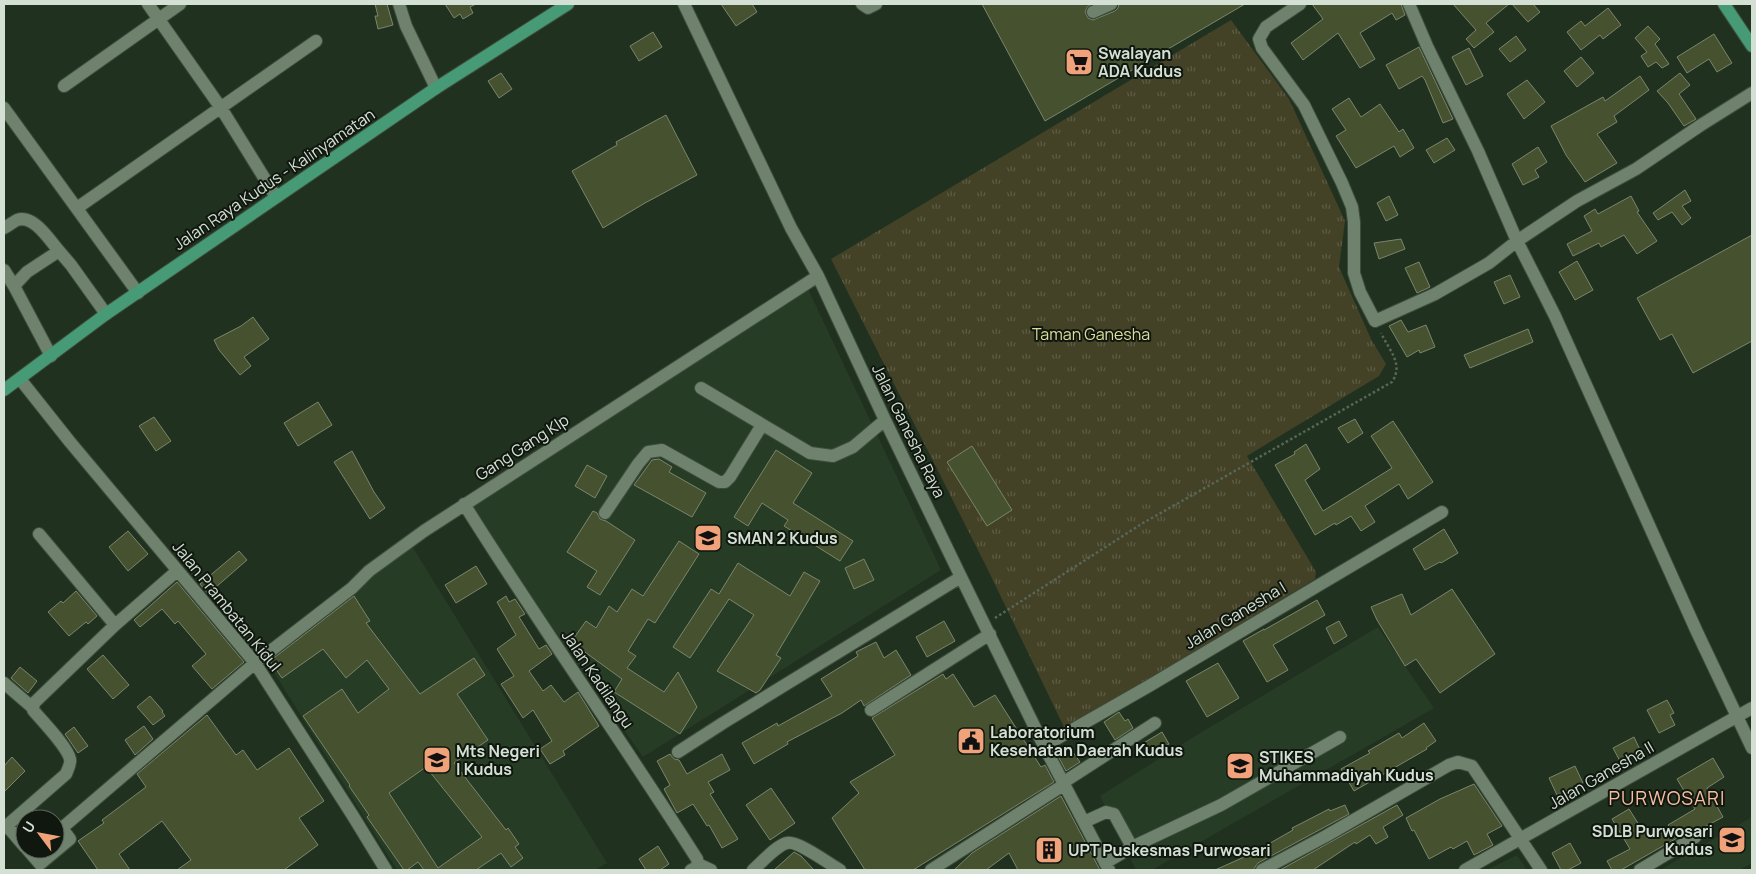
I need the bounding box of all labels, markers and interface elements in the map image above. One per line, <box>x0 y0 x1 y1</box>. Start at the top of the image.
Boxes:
place label: Swalayan ADA Kudus <box>1098 42 1182 82</box>
supermarket icon: Swalayan ADA Kudus <box>1064 47 1094 77</box>
street label: Jalan Raya Kudus - Kalinyamatan <box>169 103 379 255</box>
park label: Taman Ganesha <box>1032 323 1150 345</box>
street label: Jalan Ganesha Raya <box>867 361 951 501</box>
street label: Gang Gang Klp <box>471 409 573 485</box>
school or university icon: SMAN 2 Kudus <box>693 523 723 553</box>
place label: SMAN 2 Kudus <box>727 527 838 549</box>
street label: Jalan Prambatan Kidul <box>168 536 286 676</box>
street label: Jalan Ganesha I <box>1180 576 1290 654</box>
street label: Jalan Kadilangu <box>557 625 639 733</box>
place label: Laboratorium Kesehatan Daerah Kudus <box>990 721 1184 761</box>
public building icon: Laboratorium Kesehatan Daerah Kudus <box>956 726 986 756</box>
street label: Jalan Ganesha II <box>1544 736 1658 814</box>
place label: Mts Negeri I Kudus <box>456 740 540 780</box>
school or university icon: Mts Negeri I Kudus <box>422 745 452 775</box>
place label: STIKES Muhammadiyah Kudus <box>1259 746 1434 786</box>
school or university icon: STIKES Muhammadiyah Kudus <box>1225 751 1255 781</box>
district label: PURWOSARI <box>1608 785 1726 811</box>
north arrow <box>15 809 65 859</box>
text: U <box>18 818 39 836</box>
place label: SDLB Purwosari Kudus <box>1592 820 1713 860</box>
school or university icon: SDLB Purwosari Kudus <box>1717 825 1747 855</box>
building icon: UPT Puskesmas Purwosari <box>1034 835 1064 865</box>
place label: UPT Puskesmas Purwosari <box>1068 839 1271 861</box>

